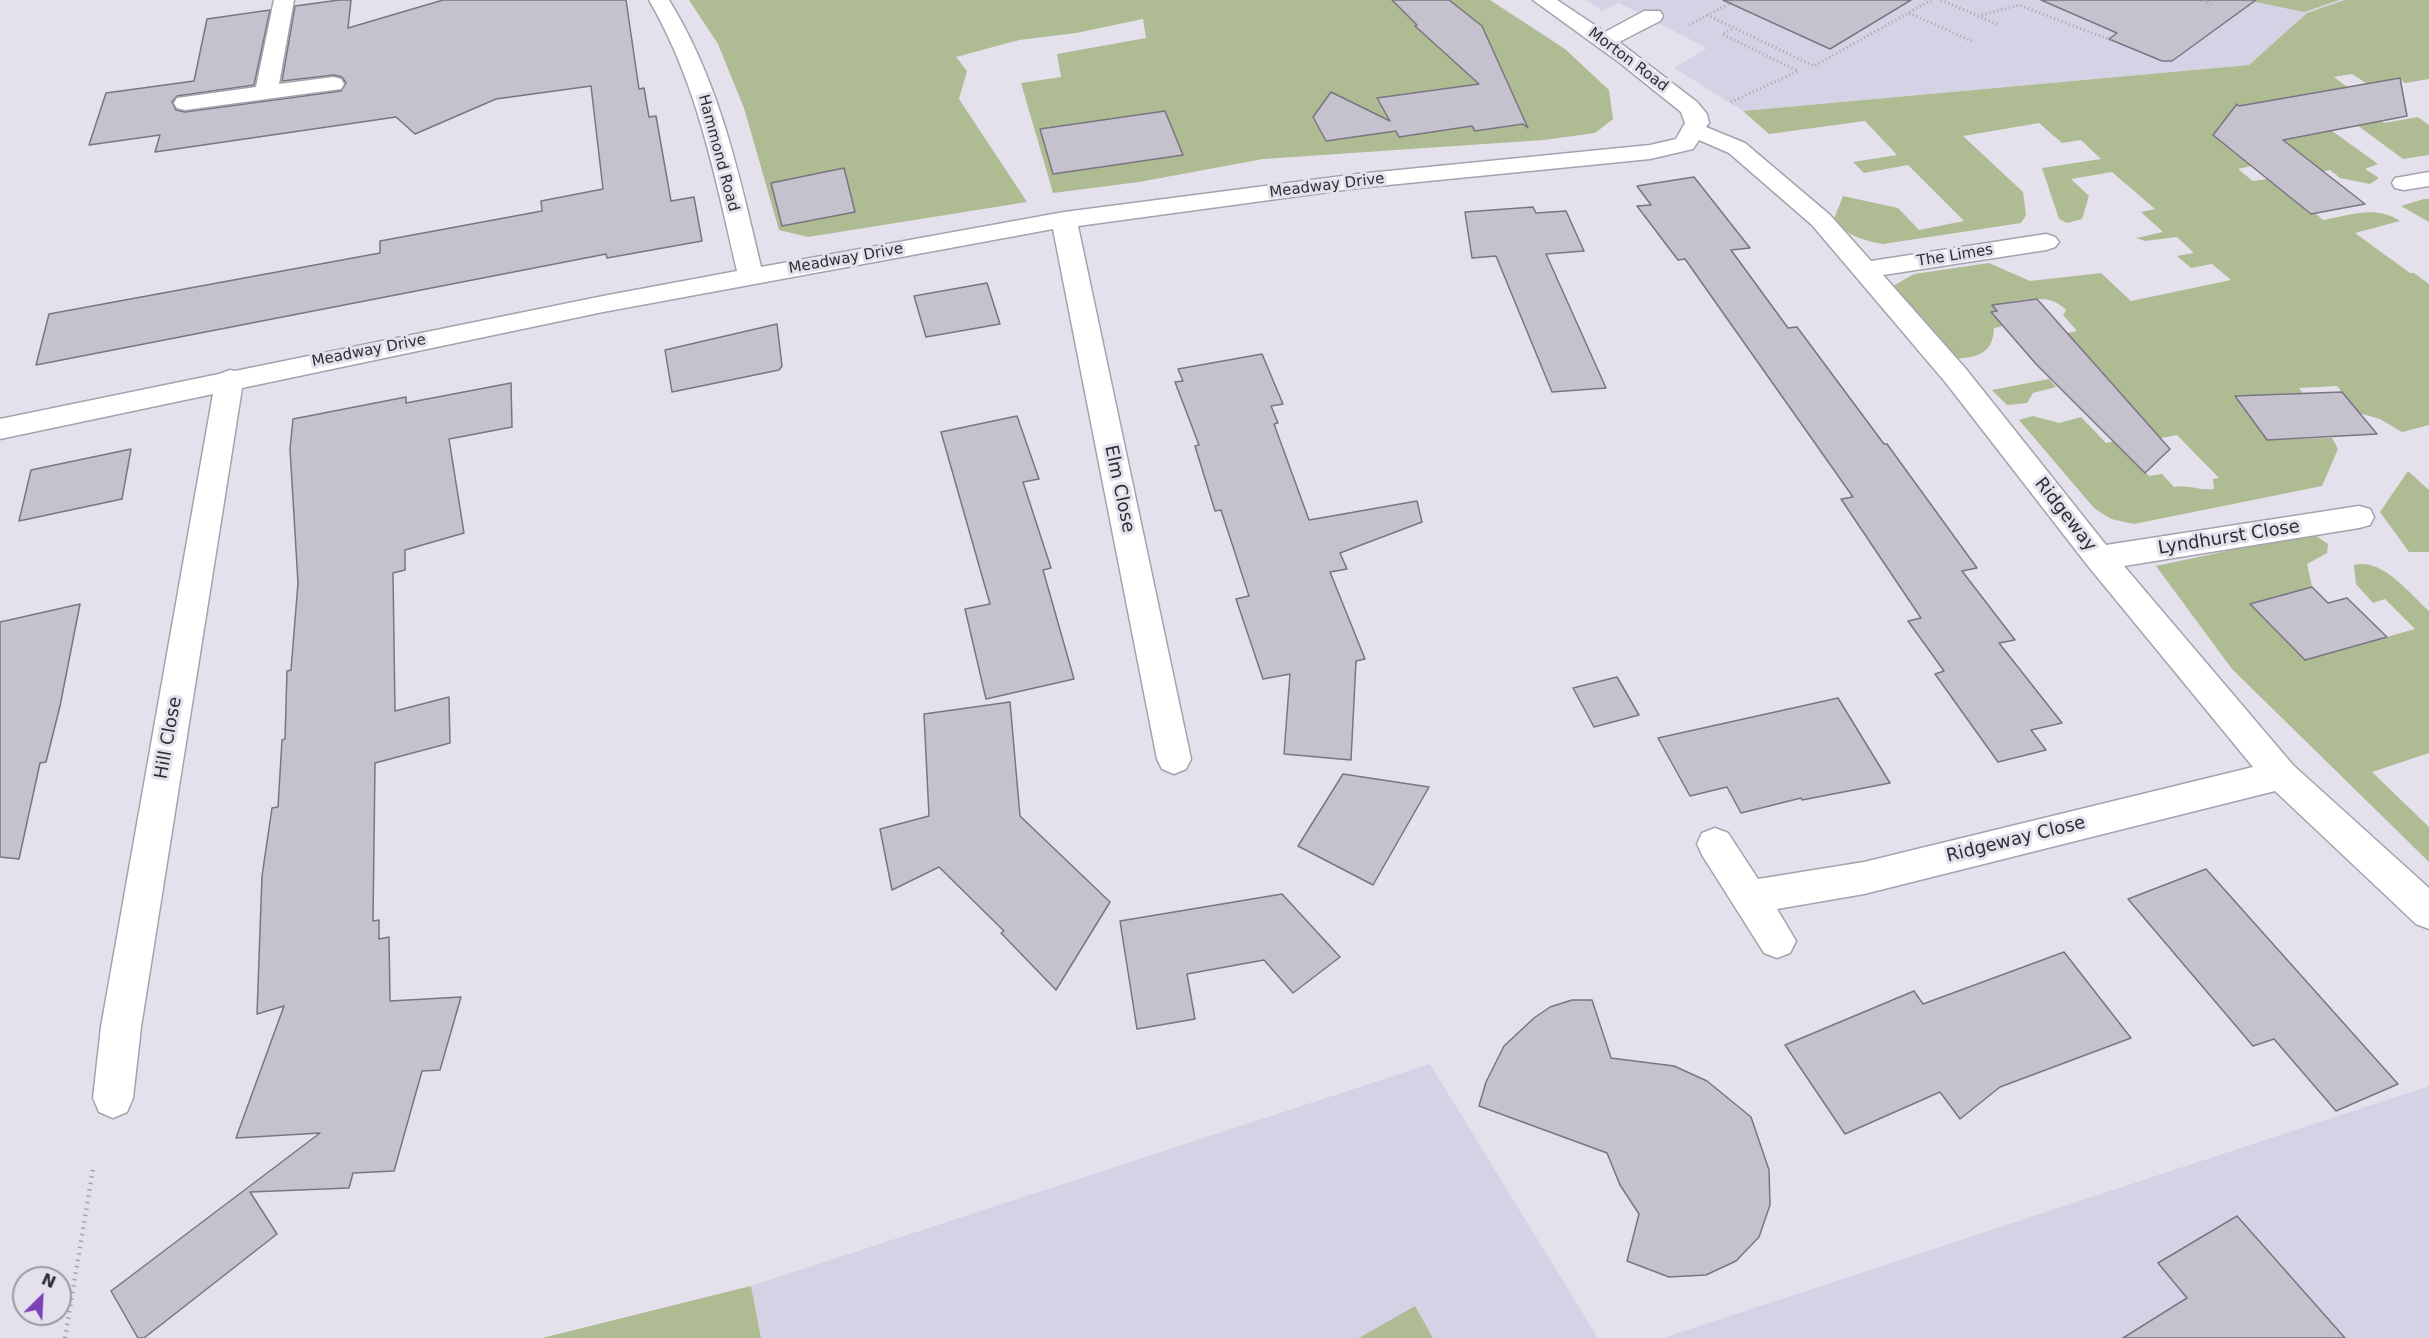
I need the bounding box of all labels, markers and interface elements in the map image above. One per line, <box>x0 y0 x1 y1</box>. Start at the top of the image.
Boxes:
street label: Morton Road <box>1585 24 1671 96</box>
street label: Hammond Road <box>694 93 742 213</box>
street label: Meadway Drive <box>1268 170 1386 202</box>
street label: Meadway Drive <box>787 240 905 278</box>
street label: The Limes <box>1916 241 1994 271</box>
street label: Meadway Drive <box>310 331 428 371</box>
street label: Elm Close <box>1099 443 1139 535</box>
street label: Ridgeway <box>2029 474 2101 556</box>
street label: Lyndhurst Close <box>2157 516 2301 560</box>
street label: Hill Close <box>151 695 187 781</box>
street label: Ridgeway Close <box>1944 812 2088 868</box>
north arrow <box>12 1266 72 1326</box>
text: N <box>39 1270 59 1292</box>

